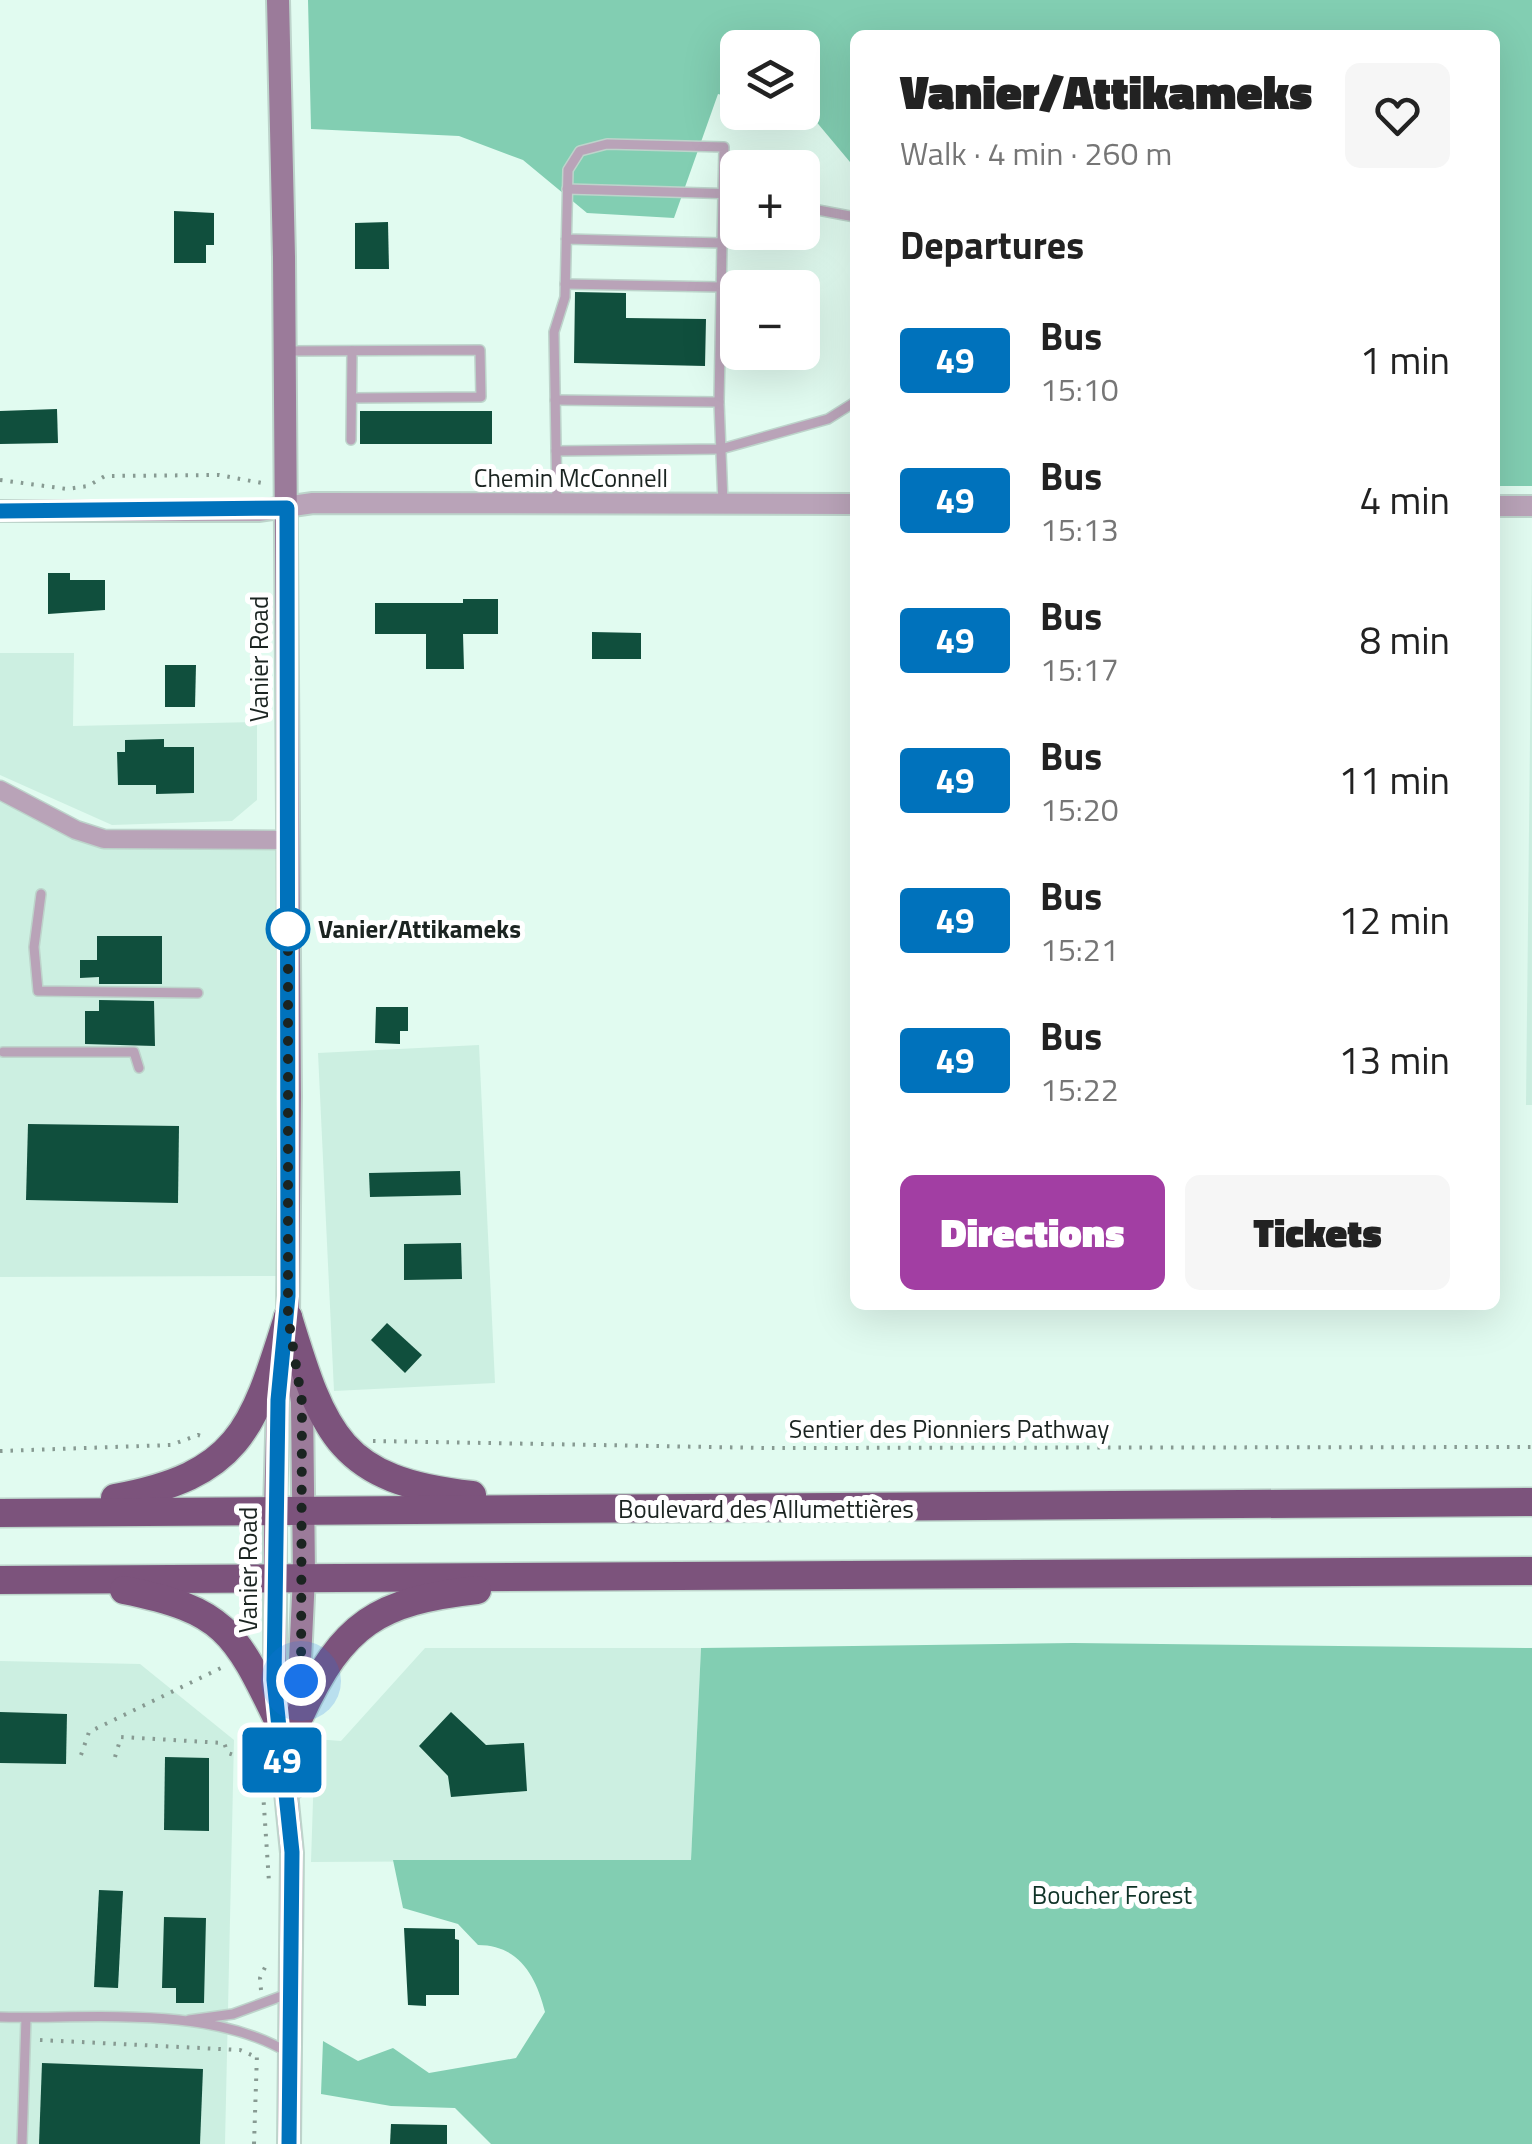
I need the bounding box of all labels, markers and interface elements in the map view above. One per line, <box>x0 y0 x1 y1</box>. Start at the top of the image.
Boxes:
map controls <box>720 30 820 370</box>
button: layers <box>720 30 820 130</box>
text: Vanier/Attikameks <box>900 55 1313 128</box>
button: heart <box>1345 63 1450 168</box>
text: Walk · 4 min · 260 m <box>900 129 1172 177</box>
button: + <box>720 150 820 250</box>
text: Departures <box>900 216 1084 274</box>
button: − <box>720 270 820 370</box>
text: Bus <box>1040 307 1102 365</box>
text: 1 min <box>1360 331 1450 389</box>
text: 49 <box>935 333 975 387</box>
text: 15:10 <box>1040 365 1119 413</box>
text: Bus <box>1040 447 1102 505</box>
street label: Chemin McConnell <box>474 459 668 497</box>
text: 4 min <box>1360 471 1450 529</box>
text: 49 <box>935 473 975 527</box>
text: 15:13 <box>1040 505 1119 553</box>
text: Bus <box>1040 587 1102 645</box>
street label: Vanier Road <box>240 596 278 722</box>
text: 8 min <box>1360 611 1450 669</box>
text: 49 <box>935 613 975 667</box>
text: 15:17 <box>1040 645 1119 693</box>
text: Bus <box>1040 727 1102 785</box>
text: 11 min <box>1339 751 1450 809</box>
text: 49 <box>935 753 975 807</box>
text: 15:20 <box>1040 785 1119 833</box>
text: Bus <box>1040 867 1102 925</box>
text: 12 min <box>1339 891 1450 949</box>
text: 49 <box>935 893 975 947</box>
marker: Vanier/Attikameks <box>267 908 309 950</box>
place label: Vanier/Attikameks <box>318 910 521 948</box>
text: 15:21 <box>1040 925 1119 973</box>
text: Bus <box>1040 1007 1102 1065</box>
text: 13 min <box>1339 1031 1450 1089</box>
text: 49 <box>935 1033 975 1087</box>
text: 15:22 <box>1040 1065 1119 1113</box>
button: Directions <box>900 1175 1165 1290</box>
button: Tickets <box>1185 1175 1450 1290</box>
street label: Sentier des Pionniers Pathway <box>789 1410 1109 1448</box>
street label: Boulevard des Allumettières <box>618 1490 914 1528</box>
street label: Vanier Road <box>229 1507 267 1633</box>
your location <box>276 1656 326 1706</box>
line badge: 49 <box>237 1728 327 1792</box>
text: 49 <box>262 1733 302 1787</box>
park label: Boucher Forest <box>1032 1876 1192 1914</box>

